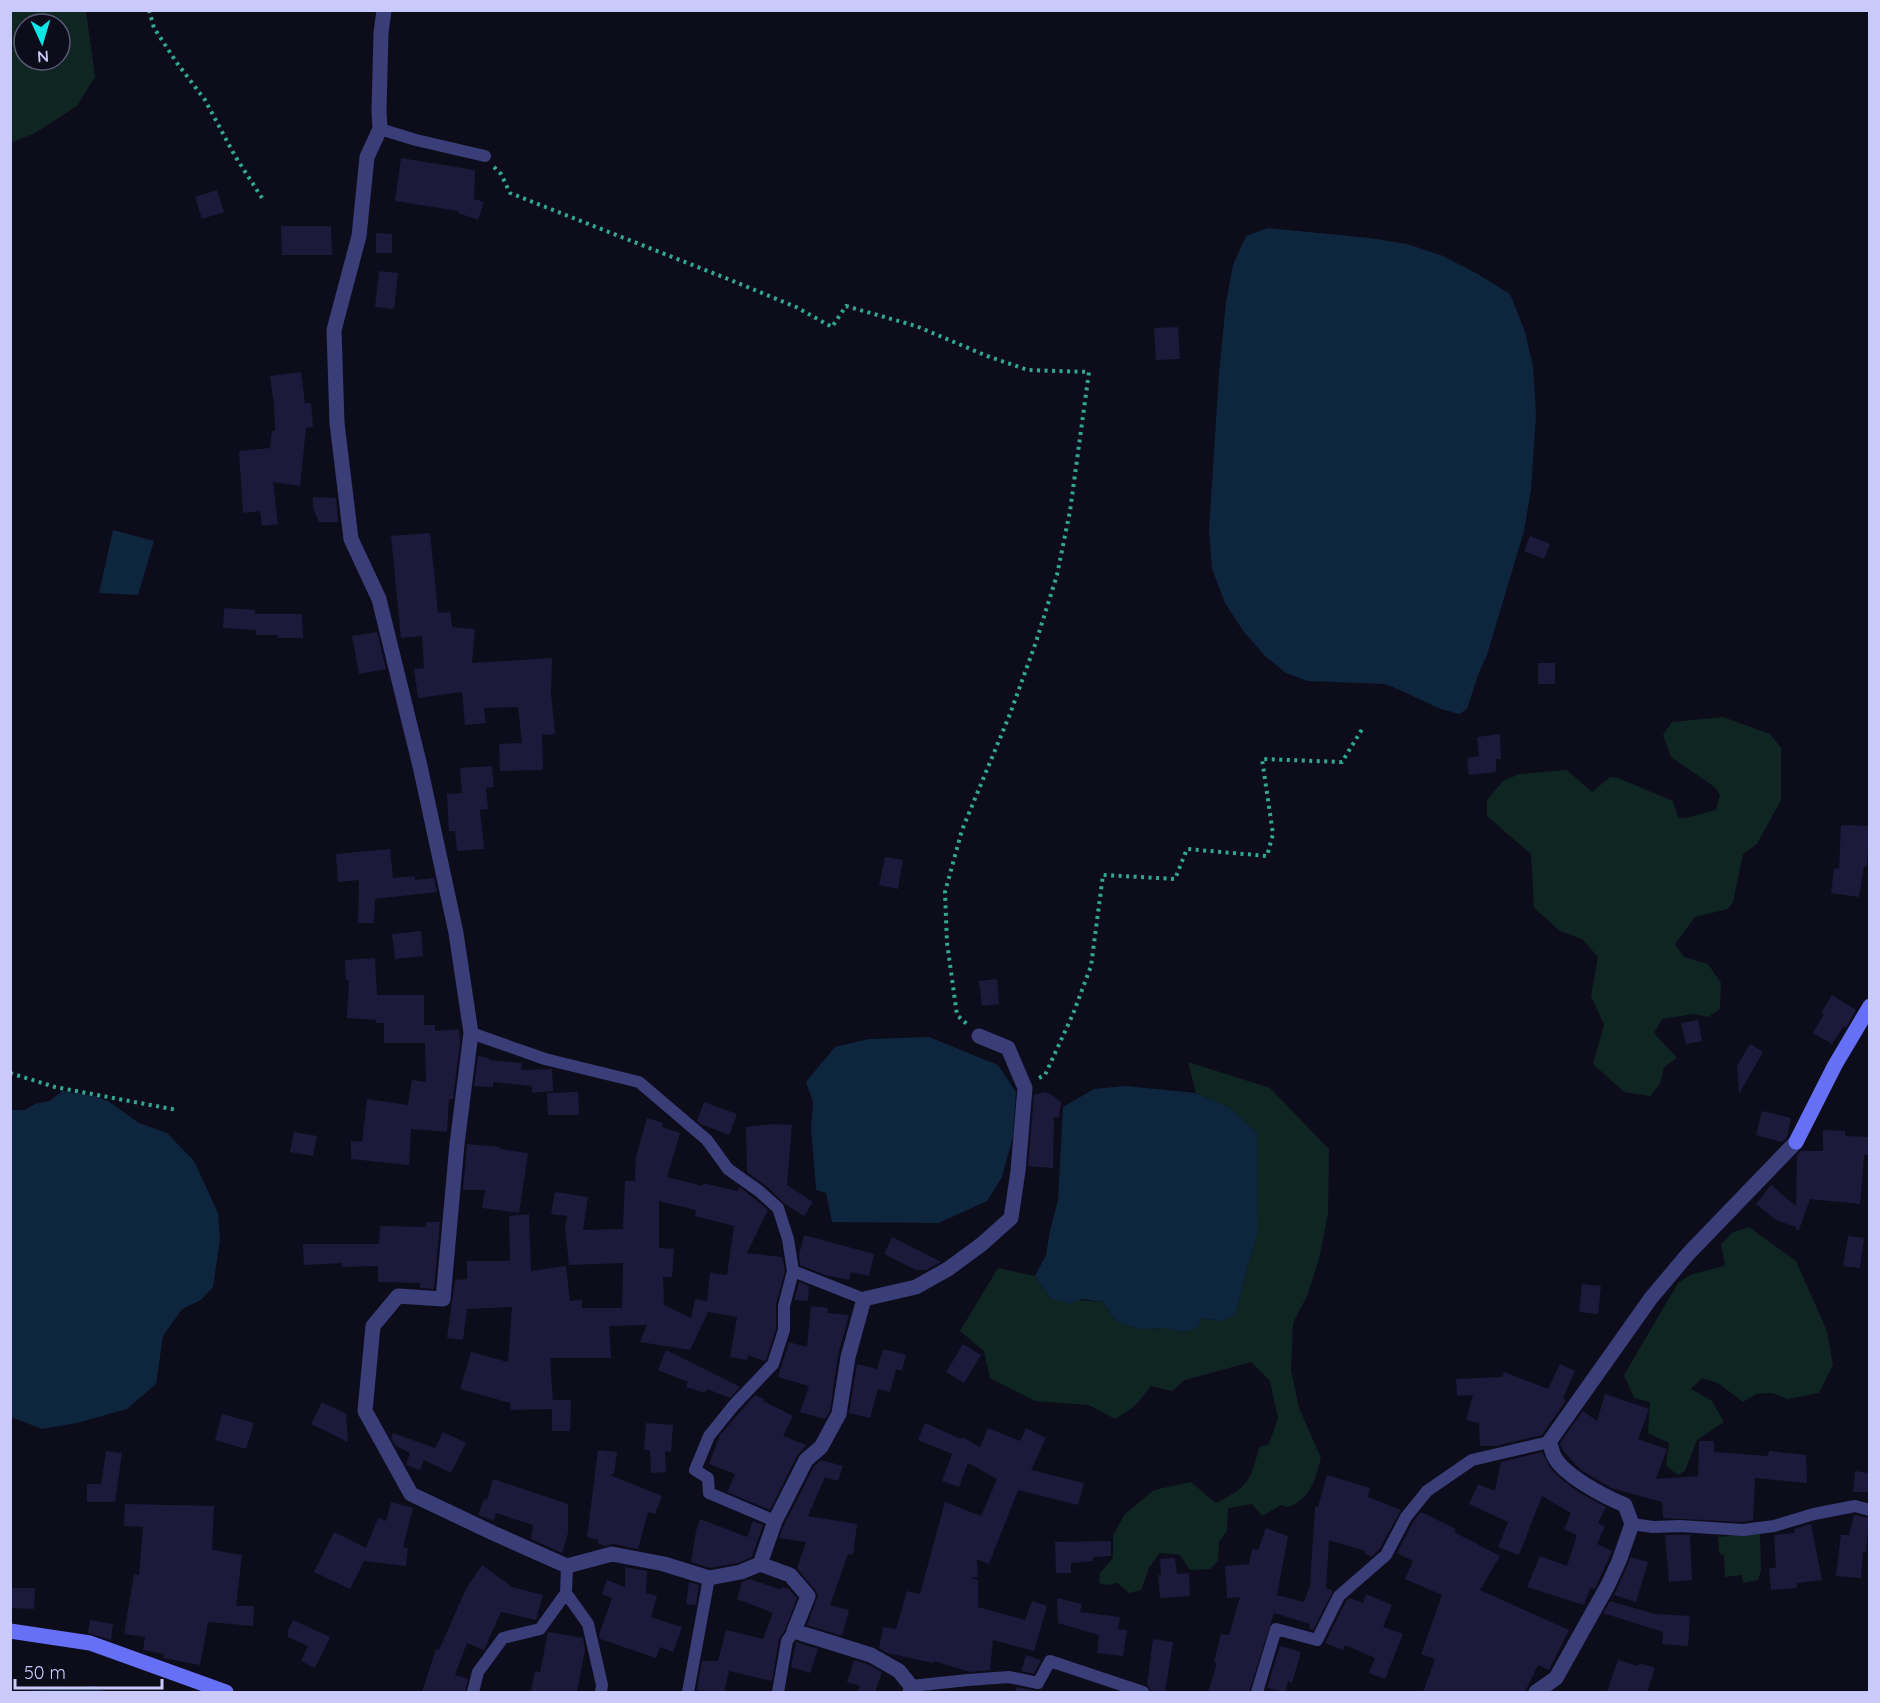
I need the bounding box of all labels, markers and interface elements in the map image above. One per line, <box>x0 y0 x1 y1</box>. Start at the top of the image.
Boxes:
north arrow <box>12 12 72 72</box>
text: N <box>36 47 50 67</box>
scale bar <box>15 1652 162 1690</box>
text: 50 m <box>24 1661 66 1684</box>

